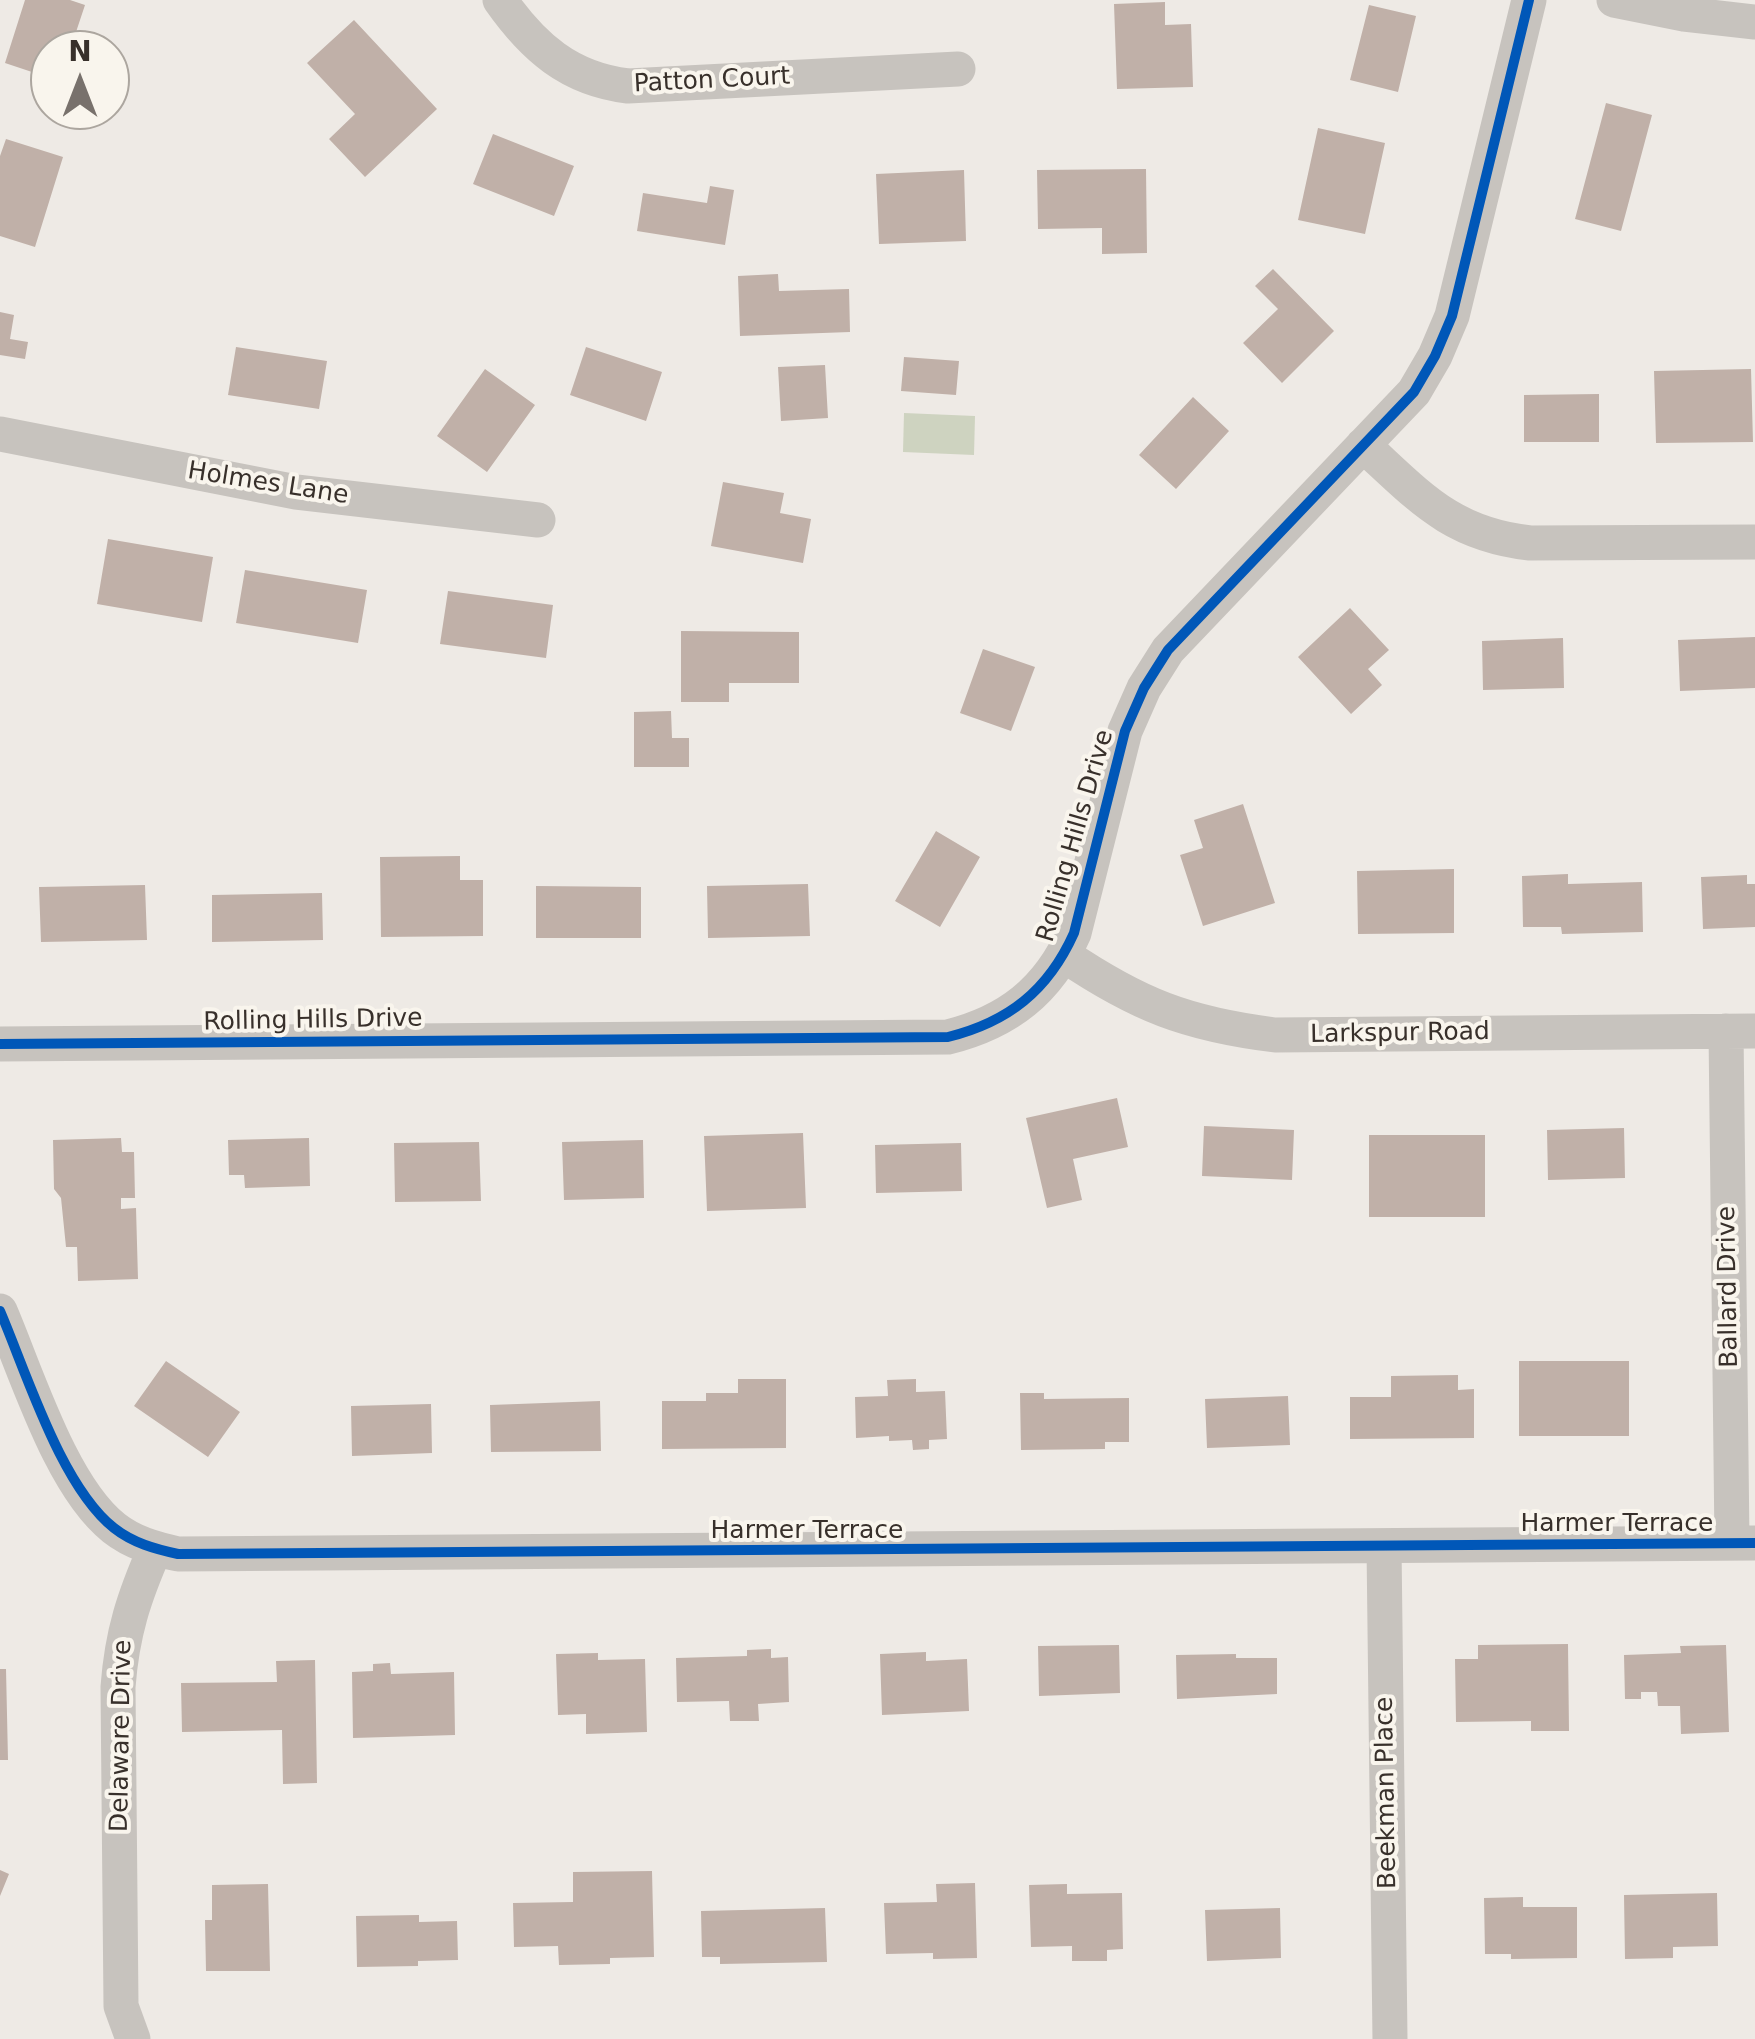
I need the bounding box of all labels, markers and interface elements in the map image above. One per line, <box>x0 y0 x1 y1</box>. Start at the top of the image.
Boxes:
north arrow <box>30 30 130 130</box>
text: N <box>68 35 92 68</box>
street label: Patton Court <box>633 62 791 100</box>
street label: Holmes Lane <box>186 456 350 512</box>
street label: Rolling Hills Drive <box>1031 726 1121 946</box>
street label: Rolling Hills Drive <box>203 1004 423 1038</box>
street label: Larkspur Road <box>1310 1017 1490 1051</box>
street label: Ballard Drive <box>1713 1206 1745 1368</box>
street label: Harmer Terrace <box>1521 1509 1713 1539</box>
street label: Harmer Terrace <box>711 1516 903 1546</box>
street label: Delaware Drive <box>105 1640 139 1832</box>
street label: Beekman Place <box>1370 1697 1404 1889</box>

